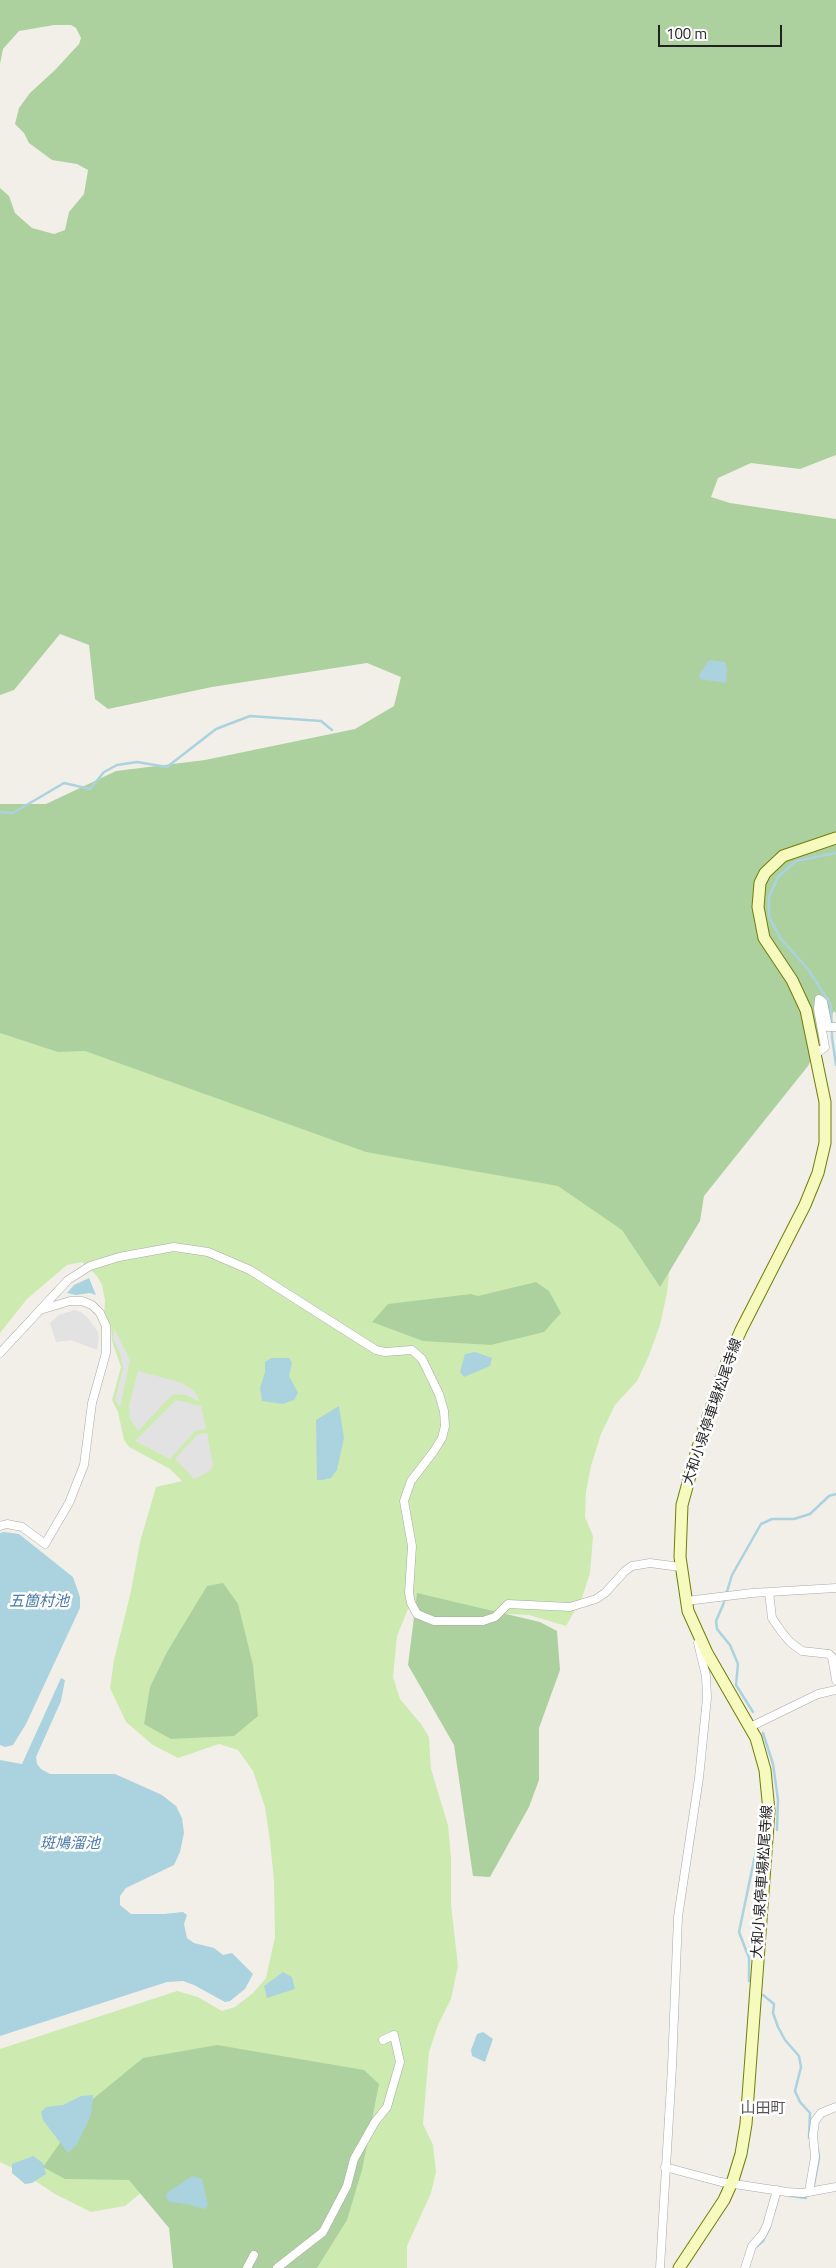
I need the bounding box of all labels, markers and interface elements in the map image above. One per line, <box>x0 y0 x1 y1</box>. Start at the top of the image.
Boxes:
scale bar <box>661 15 785 47</box>
text: 100 m <box>666 22 707 45</box>
street label: 大和小泉停車場松尾寺線 <box>680 1336 746 1488</box>
water label: 五箇村池 <box>9 1593 69 1611</box>
street label: 大和小泉停車場松尾寺線 <box>749 1805 777 1959</box>
water label: 斑鳩溜池 <box>40 1835 100 1853</box>
district label: 山田町 <box>741 2100 785 2118</box>

